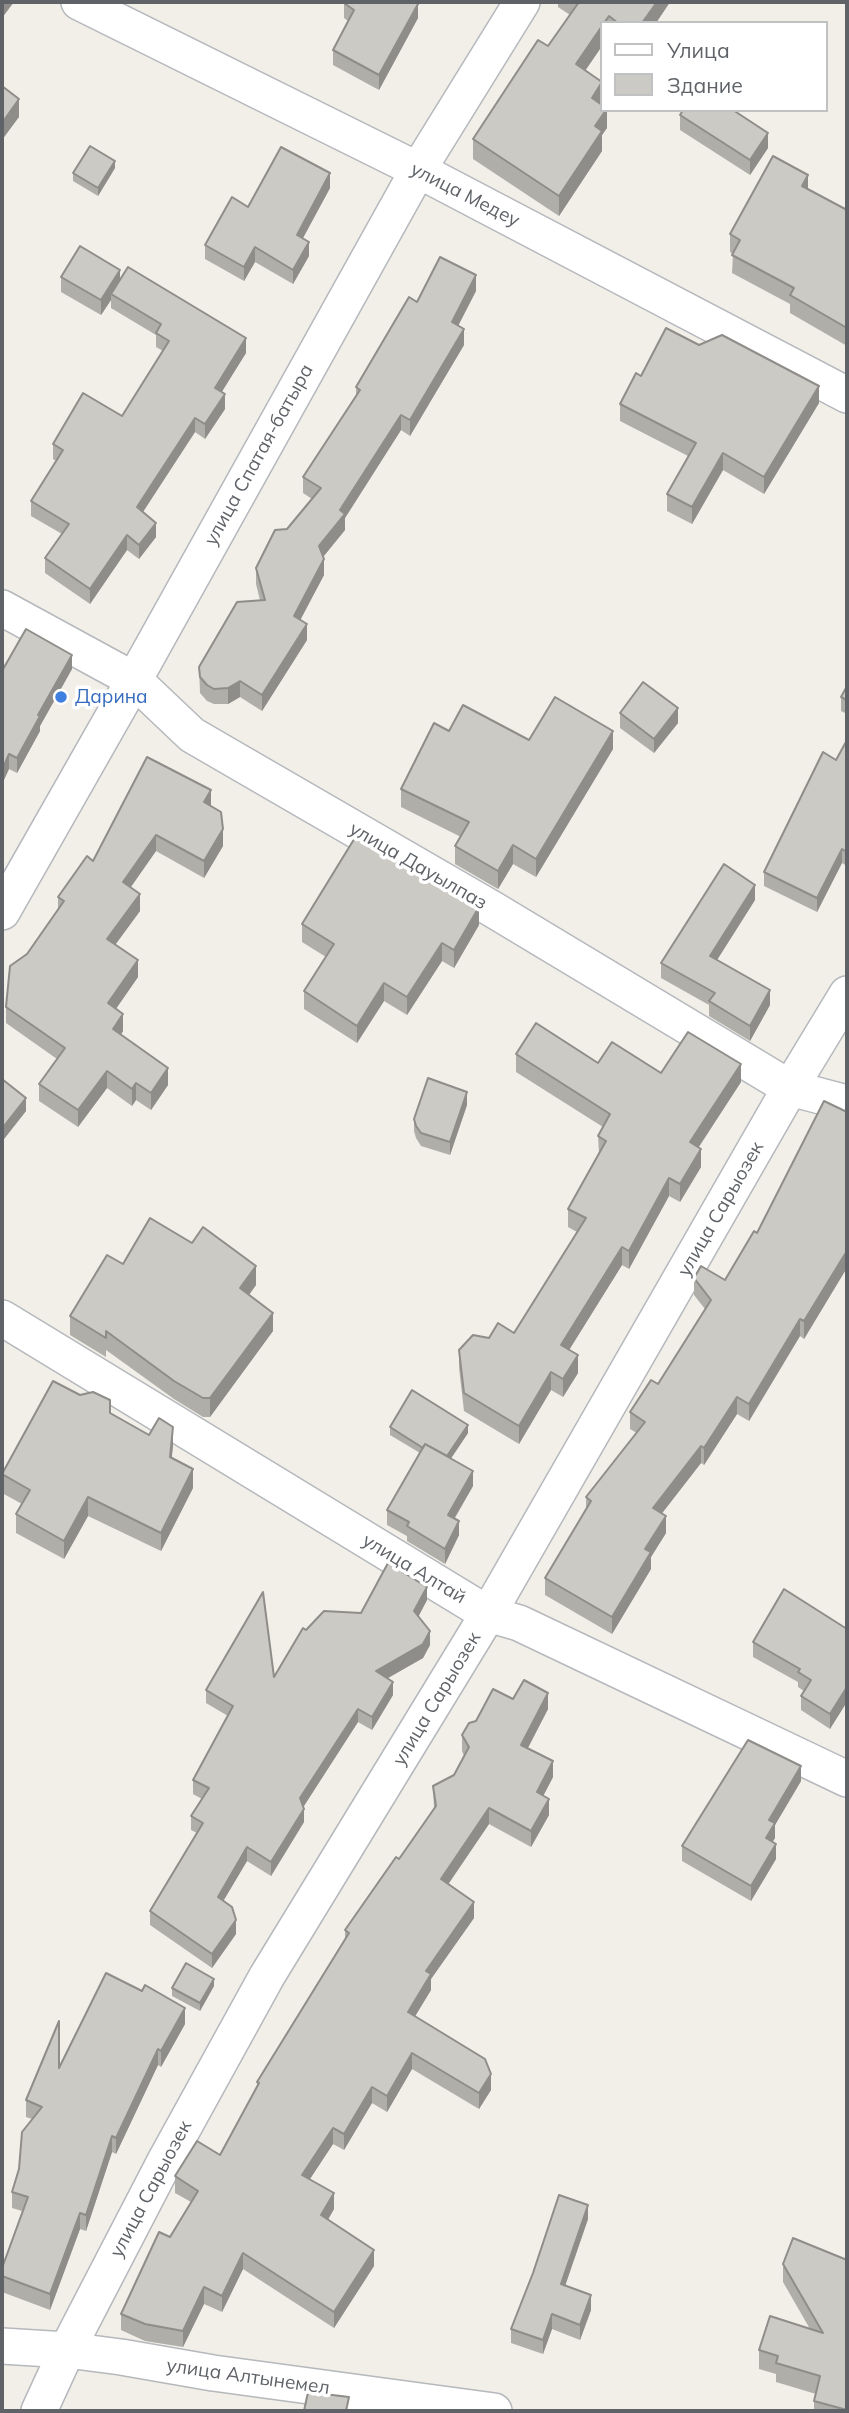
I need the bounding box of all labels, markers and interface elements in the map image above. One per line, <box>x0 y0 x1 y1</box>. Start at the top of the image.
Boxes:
legend <box>600 21 828 112</box>
text: Улица <box>667 37 730 63</box>
text: Здание <box>667 72 743 98</box>
street label: улица Медеу <box>407 158 523 232</box>
street label: улица Спатая-батыра <box>200 360 318 550</box>
place label: Дарина <box>75 686 148 708</box>
marker: Дарина <box>53 689 69 705</box>
street label: улица Дауылпаз <box>345 817 491 915</box>
street label: улица Сарыозек <box>673 1138 769 1280</box>
street label: улица Алтай <box>358 1529 470 1609</box>
street label: улица Сарыозек <box>388 1628 486 1770</box>
street label: улица Сарыозек <box>105 2117 197 2261</box>
street label: улица Алтынемел <box>165 2354 331 2400</box>

